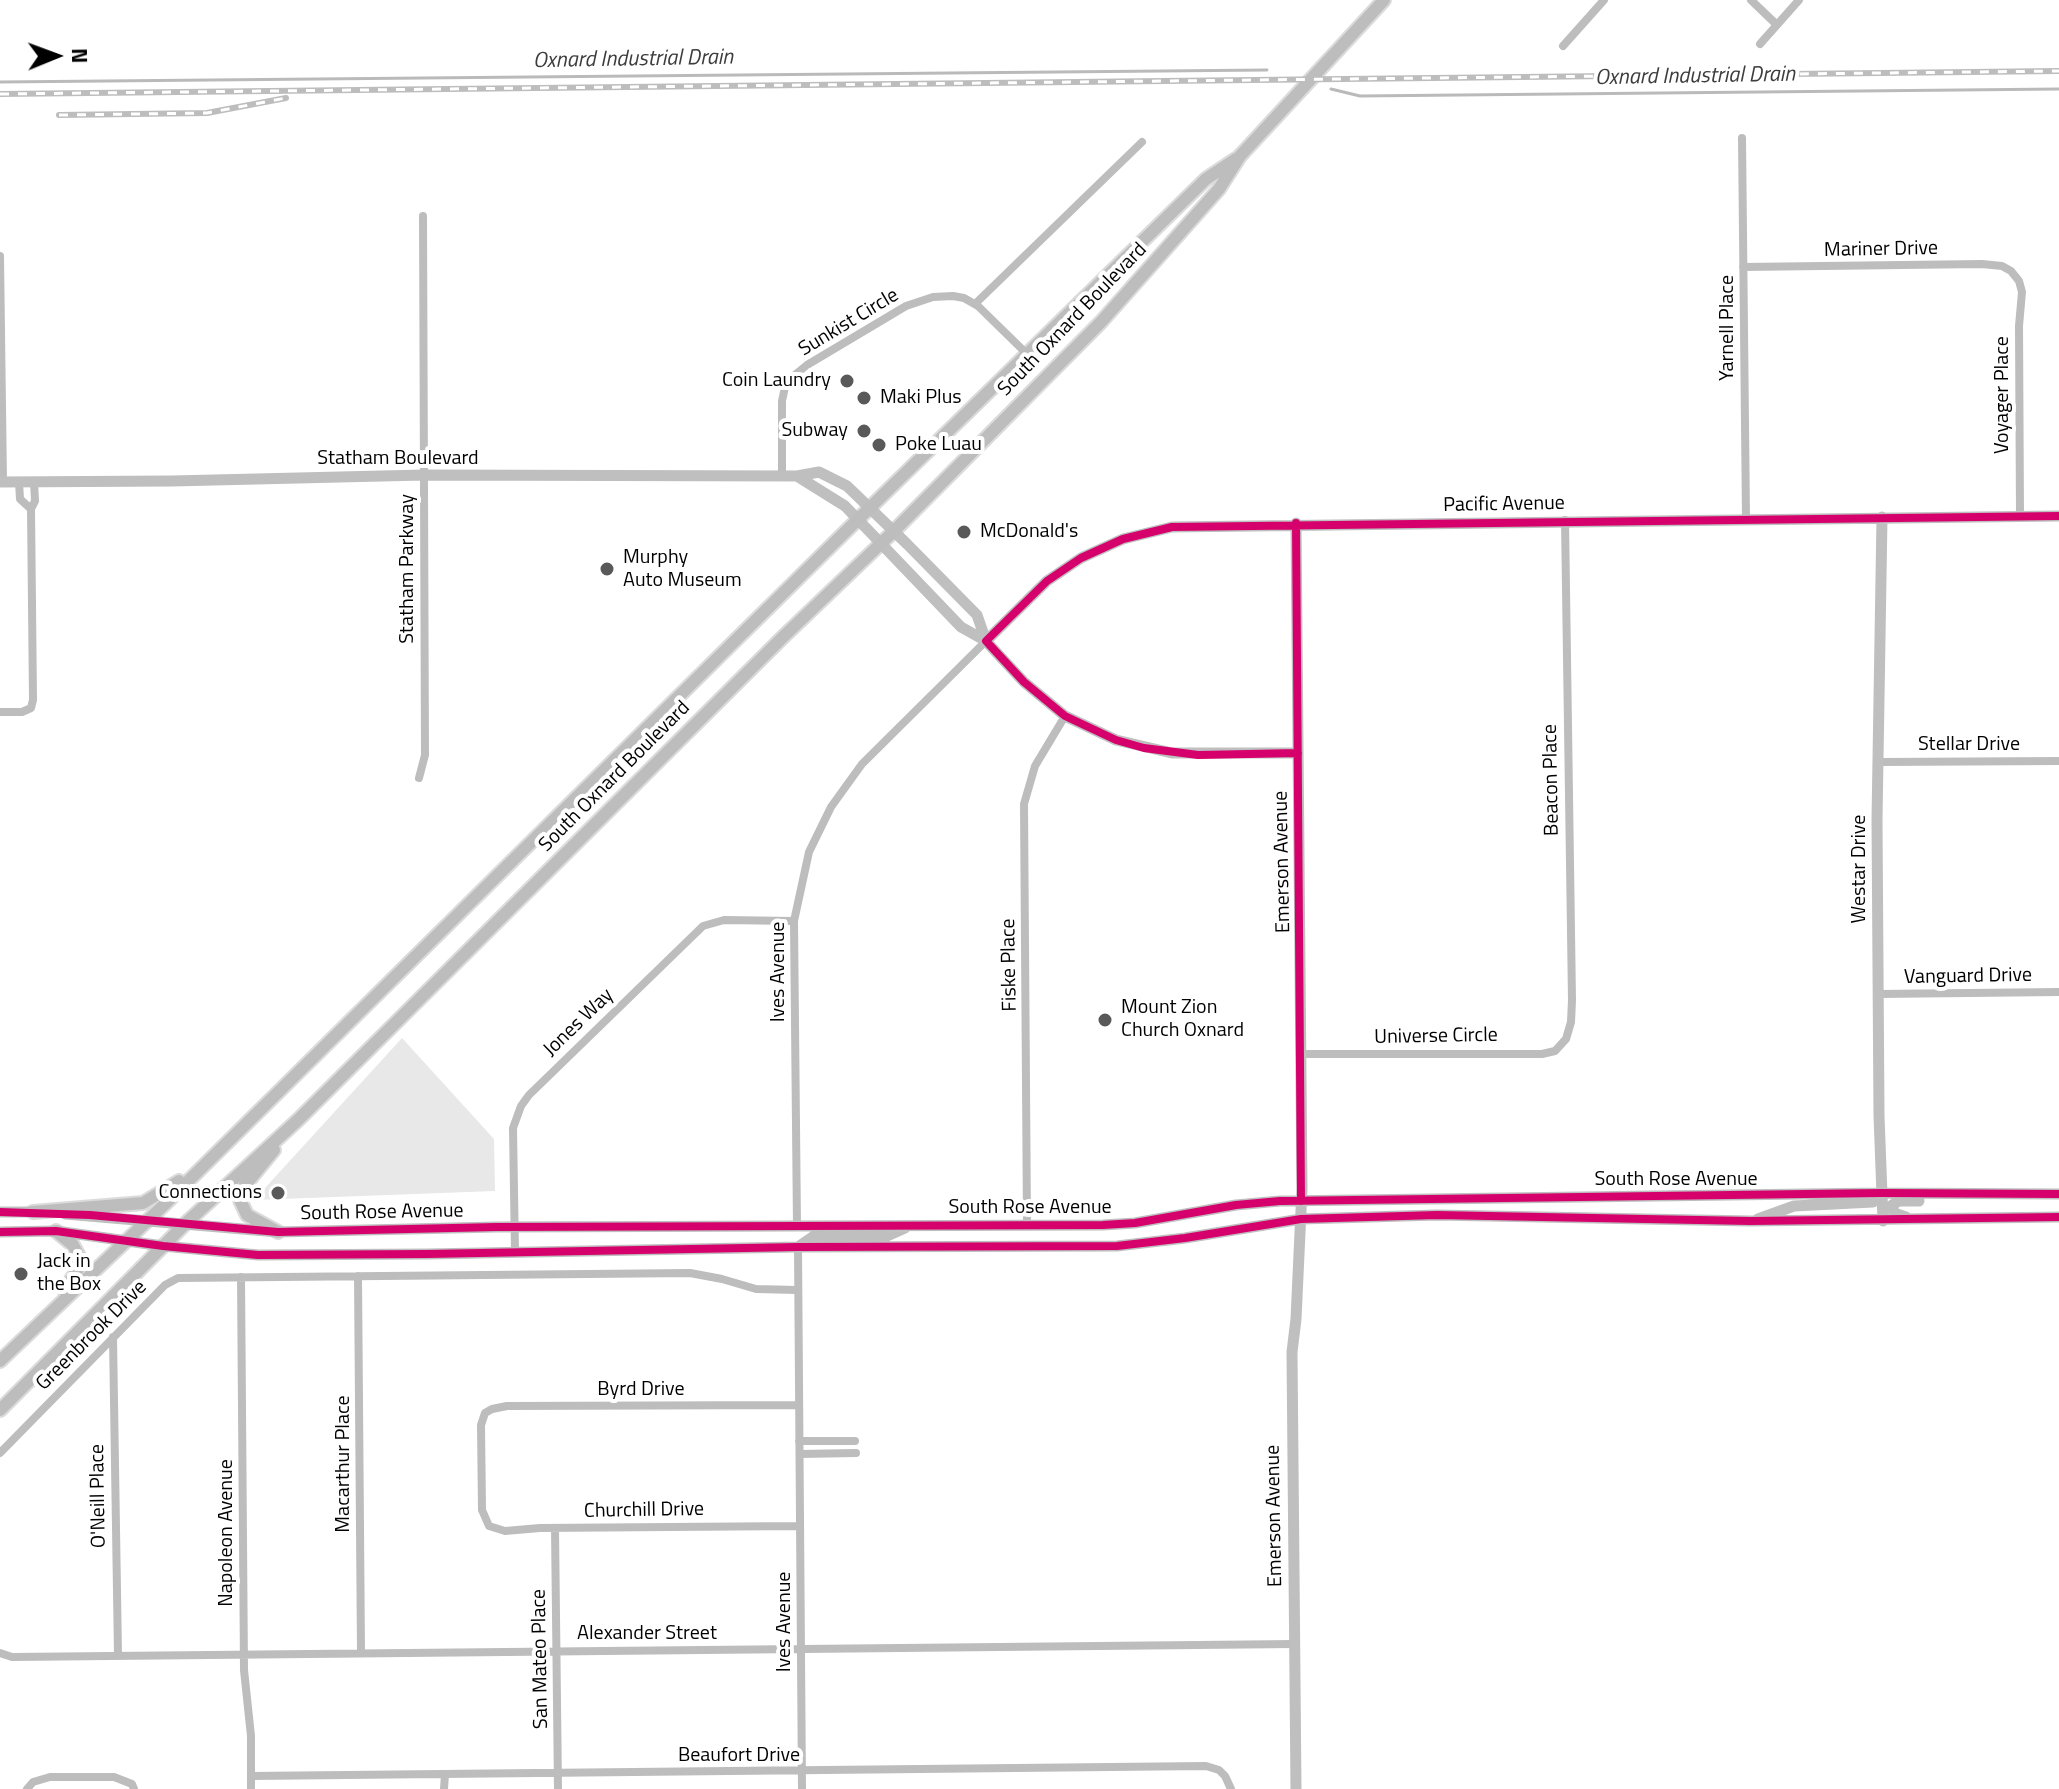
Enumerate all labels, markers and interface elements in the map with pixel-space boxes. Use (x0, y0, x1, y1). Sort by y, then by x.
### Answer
north arrow (16, 16, 96, 96)
water label: Oxnard Industrial Drain (533, 45, 733, 75)
text: N (63, 48, 97, 64)
water label: Oxnard Industrial Drain (1595, 62, 1795, 92)
street label: Mariner Drive (1824, 237, 1938, 263)
street label: South Oxnard Boulevard (994, 238, 1152, 402)
street label: Yarnell Place (1716, 275, 1740, 381)
street label: Sunkist Circle (795, 284, 903, 362)
street label: Voyager Place (1991, 336, 2015, 454)
place label: Coin Laundry (722, 369, 831, 393)
marker: Coin Laundry (838, 372, 856, 390)
place label: Maki Plus (880, 386, 962, 410)
marker: Maki Plus (855, 389, 873, 407)
place label: Subway (781, 419, 848, 443)
marker: Subway (855, 422, 873, 440)
place label: Poke Luau (895, 433, 982, 457)
marker: Poke Luau (870, 436, 888, 454)
street label: Statham Boulevard (317, 447, 479, 471)
street label: Pacific Avenue (1443, 492, 1565, 518)
street label: Statham Parkway (396, 494, 420, 644)
place label: McDonald's (980, 520, 1078, 544)
marker: McDonald's (955, 523, 973, 541)
place label: Murphy Auto Museum (623, 546, 742, 593)
marker: Murphy Auto Museum (598, 560, 616, 578)
street label: South Oxnard Boulevard (535, 697, 695, 857)
street label: Beacon Place (1539, 724, 1565, 836)
street label: Stellar Drive (1918, 733, 2020, 757)
street label: Emerson Avenue (1270, 791, 1296, 933)
street label: Westar Drive (1848, 815, 1872, 923)
street label: Fiske Place (997, 918, 1023, 1012)
street label: Ives Avenue (767, 922, 791, 1022)
street label: Vanguard Drive (1904, 964, 2032, 990)
street label: Jones Way (539, 984, 619, 1062)
place label: Mount Zion Church Oxnard (1121, 996, 1244, 1043)
marker: Mount Zion Church Oxnard (1096, 1011, 1114, 1029)
street label: Universe Circle (1374, 1024, 1498, 1050)
street label: South Rose Avenue (1594, 1168, 1758, 1192)
place label: Connections (158, 1181, 262, 1205)
marker: Connections (269, 1184, 287, 1202)
street label: South Rose Avenue (948, 1196, 1112, 1220)
street label: South Rose Avenue (300, 1200, 464, 1226)
place label: Jack in the Box (37, 1250, 101, 1297)
marker: Jack in the Box (12, 1265, 30, 1283)
street label: Greenbrook Drive (32, 1276, 152, 1396)
street label: Byrd Drive (597, 1378, 685, 1402)
street label: Macarthur Place (332, 1395, 356, 1533)
street label: O'Neill Place (86, 1444, 112, 1548)
street label: Emerson Avenue (1262, 1445, 1288, 1587)
street label: Napoleon Avenue (215, 1459, 239, 1607)
street label: Churchill Drive (584, 1498, 704, 1524)
street label: Ives Avenue (773, 1572, 797, 1672)
street label: San Mateo Place (528, 1589, 554, 1729)
street label: Alexander Street (577, 1622, 717, 1646)
street label: Beaufort Drive (678, 1744, 800, 1768)

